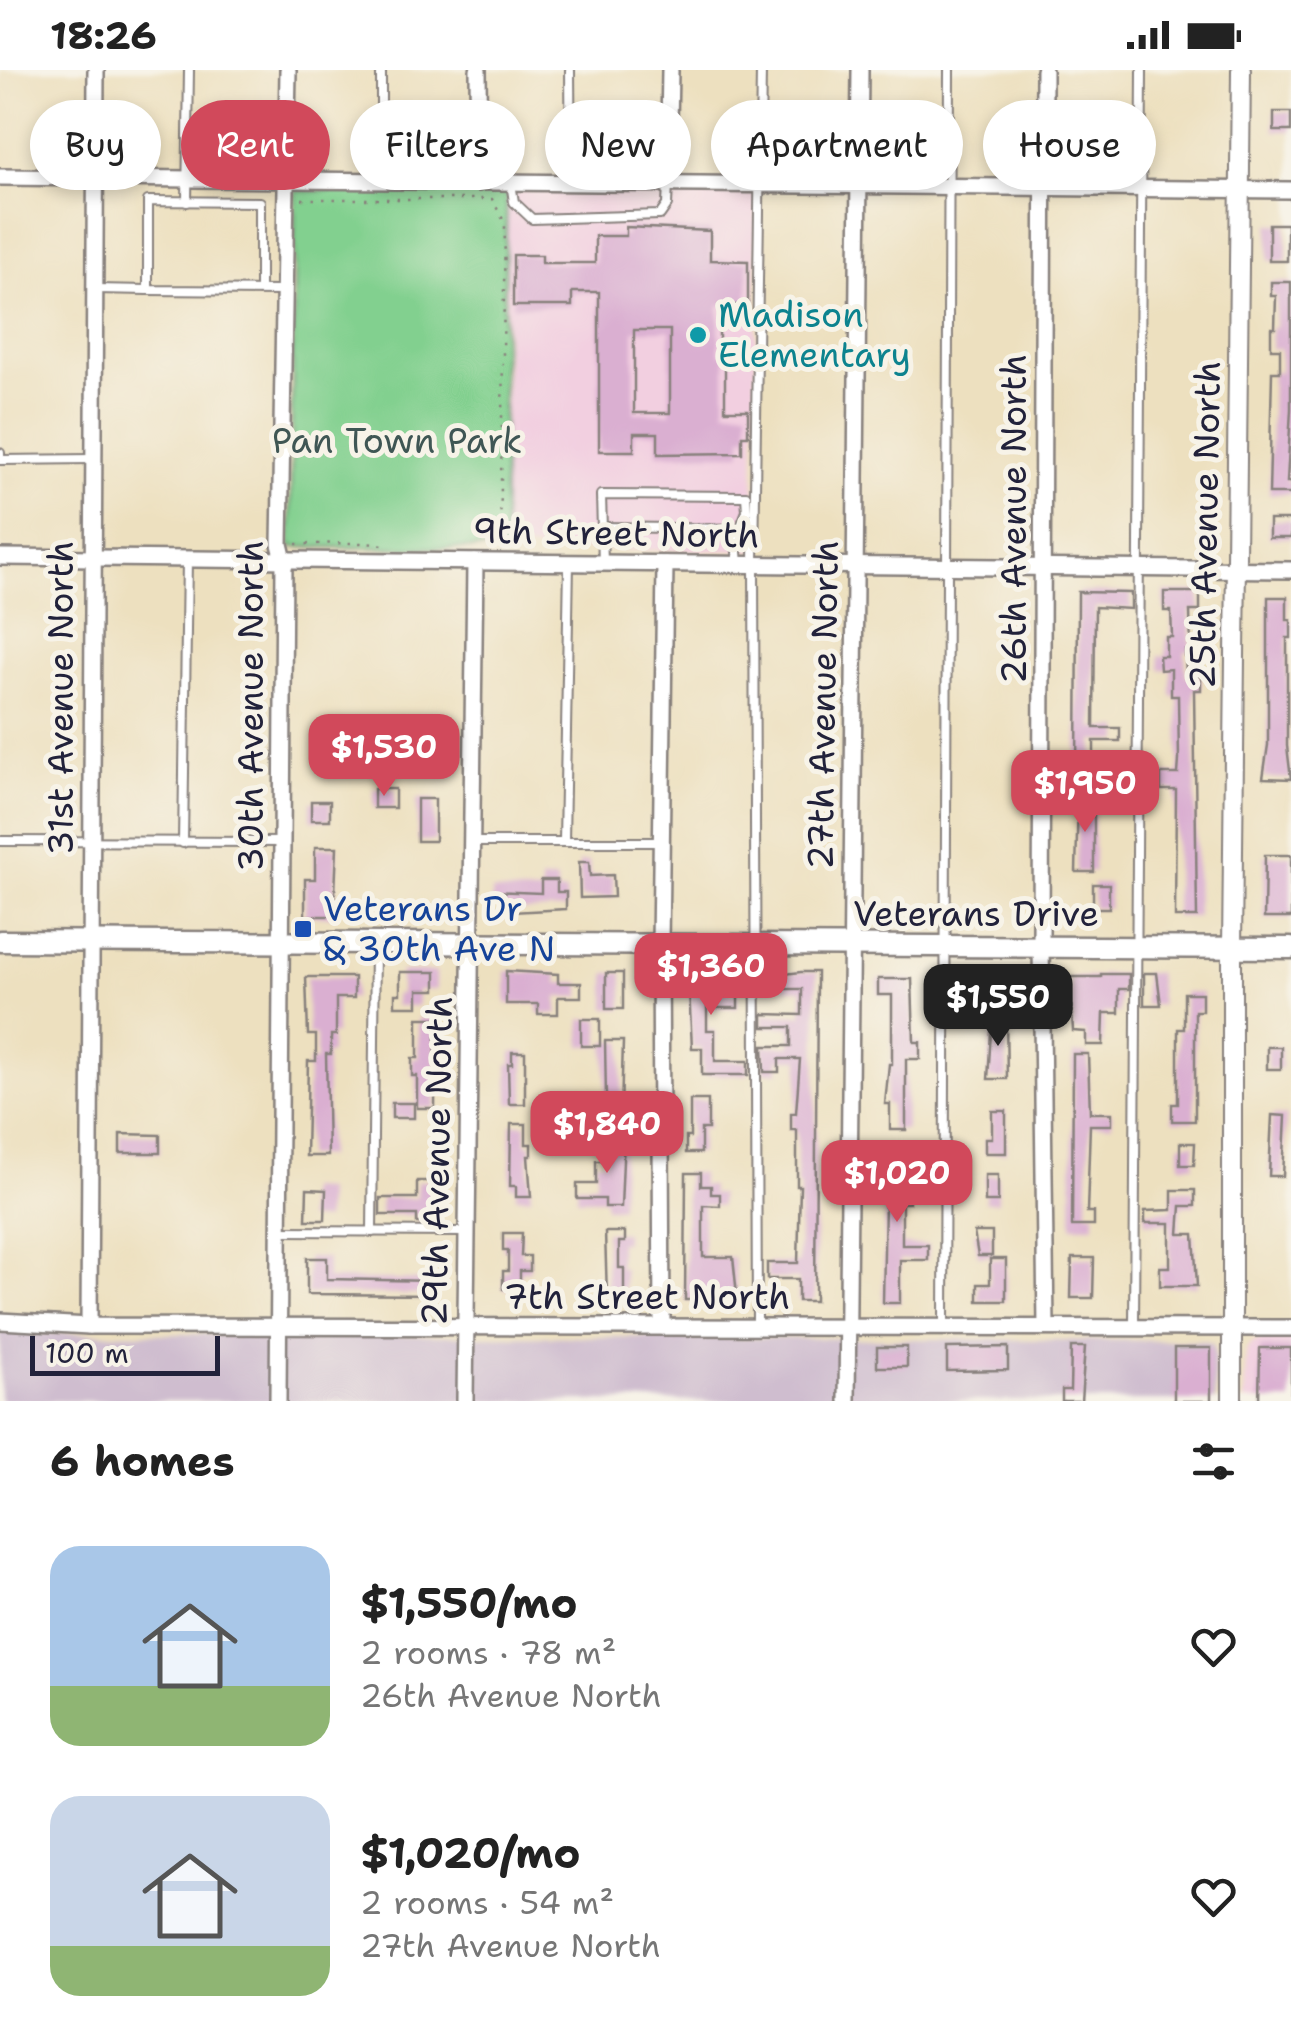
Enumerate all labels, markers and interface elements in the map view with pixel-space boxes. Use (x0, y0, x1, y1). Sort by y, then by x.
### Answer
text: 18:26 (50, 10, 157, 61)
chip: Buy (30, 100, 161, 190)
chip: Rent (181, 100, 330, 190)
chip: Filters (350, 100, 525, 190)
chip: New (545, 100, 691, 190)
chip: Apartment (711, 100, 963, 190)
chip: House (983, 100, 1156, 190)
place label: Madison Elementary (718, 291, 911, 378)
marker: Madison Elementary (687, 324, 709, 346)
street label: 26th Avenue North (990, 354, 1037, 684)
street label: 25th Avenue North (1178, 360, 1231, 690)
park label: Pan Town Park (272, 417, 522, 464)
street label: 9th Street North (472, 507, 760, 558)
street label: 30th Avenue North (227, 540, 274, 872)
street label: 27th Avenue North (796, 540, 849, 870)
street label: 31st Avenue North (37, 541, 84, 855)
pin: $1,530 (303, 714, 465, 799)
text: $1,530 (331, 725, 437, 768)
pin: $1,950 (1004, 750, 1166, 835)
text: $1,950 (1033, 761, 1137, 804)
place label: Veterans Dr & 30th Ave N (323, 885, 555, 972)
street label: Veterans Drive (853, 890, 1099, 937)
marker: Veterans Dr & 30th Ave N (292, 918, 314, 940)
pin: $1,360 (630, 933, 792, 1018)
text: $1,360 (656, 944, 766, 987)
pin: $1,550 (917, 964, 1079, 1049)
text: $1,550 (946, 975, 1050, 1018)
street label: 29th Avenue North (410, 996, 463, 1326)
pin: $1,840 (526, 1091, 688, 1176)
text: $1,840 (553, 1102, 662, 1145)
pin: $1,020 (816, 1140, 978, 1225)
text: $1,020 (843, 1151, 951, 1194)
street label: 7th Street North (504, 1273, 790, 1320)
scale bar (30, 1331, 220, 1376)
text: 100 m (45, 1334, 129, 1372)
text: 6 homes (50, 1433, 235, 1489)
icon: filters (1186, 1434, 1241, 1489)
text: $1,550/mo (360, 1575, 577, 1631)
icon: home (130, 1586, 250, 1706)
icon: heart (1186, 1619, 1241, 1674)
text: 2 rooms · 78 m² (360, 1631, 616, 1674)
text: 26th Avenue North (360, 1674, 662, 1717)
text: $1,020/mo (360, 1825, 581, 1881)
icon: home (130, 1836, 250, 1956)
icon: heart (1186, 1869, 1241, 1924)
text: 2 rooms · 54 m² (360, 1881, 614, 1924)
text: 27th Avenue North (360, 1924, 661, 1967)

